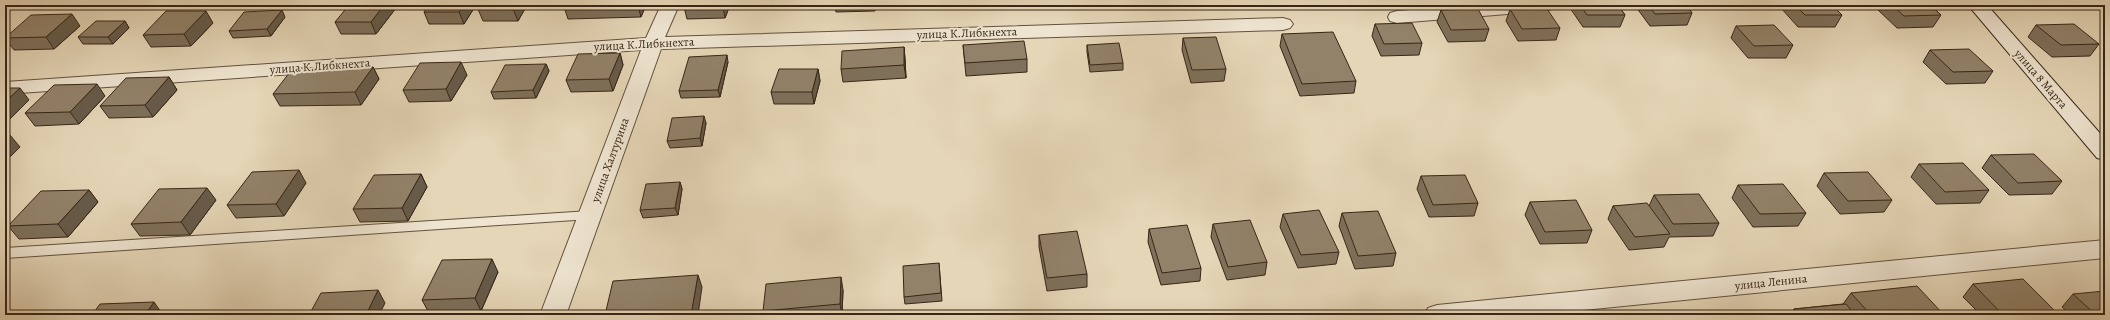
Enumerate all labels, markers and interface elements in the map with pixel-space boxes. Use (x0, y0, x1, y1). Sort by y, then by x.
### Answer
street label: улица К.Либкнехта (915, 23, 1018, 43)
street label: улица К.Либкнехта (592, 33, 695, 55)
street label: улица 8 Марта (2010, 45, 2072, 113)
street label: улица К.Либкнехта (268, 54, 371, 78)
street label: улица Халтурина (587, 115, 633, 205)
street label: улица Ленина (1733, 270, 1808, 294)

